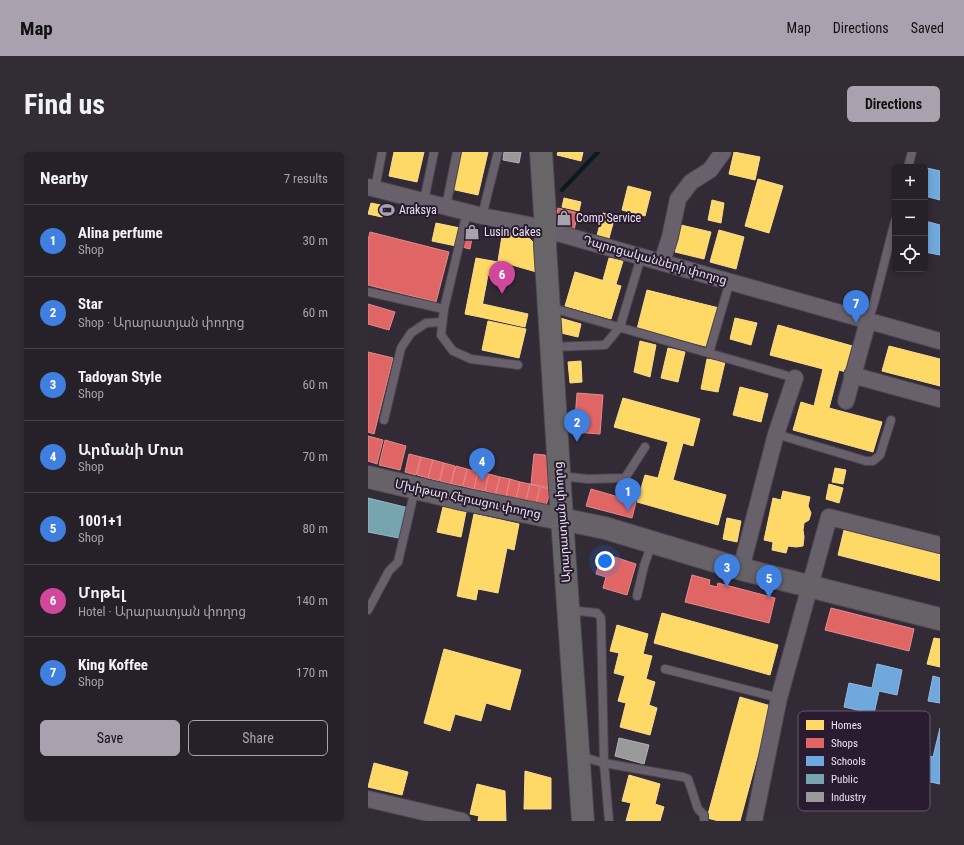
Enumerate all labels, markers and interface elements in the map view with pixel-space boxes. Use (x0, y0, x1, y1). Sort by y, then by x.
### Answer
text: Map (20, 17, 53, 40)
text: Map (787, 20, 811, 36)
text: Directions (833, 20, 889, 36)
text: Saved (911, 20, 944, 36)
button: Directions (847, 86, 940, 122)
text: Find us (24, 88, 105, 121)
map controls (892, 164, 928, 272)
button: + (892, 164, 928, 200)
text: Nearby (40, 168, 88, 188)
text: 7 results (284, 171, 328, 186)
button: − (892, 200, 928, 236)
sports icon: Araksya (378, 201, 396, 219)
place label: Araksya (399, 203, 437, 217)
shop icon: Comp Service (555, 209, 573, 227)
place label: Comp Service (576, 211, 642, 225)
shop icon: Lusin Cakes (463, 223, 481, 241)
text: Alina perfume (78, 224, 163, 242)
place label: Lusin Cakes (484, 225, 541, 239)
text: 1 (50, 233, 56, 248)
text: 30 m (302, 233, 328, 248)
street label: Դպրոցականների փողոց (581, 233, 729, 287)
button: locate (892, 236, 928, 272)
text: Shop (78, 242, 104, 257)
pin: 6 (489, 261, 515, 294)
pin: 7 (843, 290, 869, 323)
text: Star (78, 295, 103, 313)
text: 2 (50, 305, 56, 320)
text: 60 m (302, 305, 328, 320)
text: Shop · Արարատյան փողոց (78, 315, 245, 330)
text: Tadoyan Style (78, 368, 162, 386)
text: 3 (50, 377, 56, 392)
text: 60 m (302, 377, 328, 392)
text: Shop (78, 386, 104, 401)
pin: 2 (564, 409, 590, 442)
text: Արմանի Մոտ (78, 441, 184, 459)
pin: 4 (469, 448, 495, 481)
text: 4 (50, 449, 56, 464)
text: 70 m (302, 449, 328, 464)
text: Shop (78, 459, 104, 474)
street label: Արարատյան փողոց (551, 461, 573, 583)
street label: Մխիթար Հերացու փողոց (394, 477, 542, 521)
pin: 1 (615, 478, 641, 511)
text: 1001+1 (78, 512, 123, 530)
text: 5 (50, 521, 56, 536)
text: 80 m (302, 521, 328, 536)
text: Shop (78, 530, 104, 545)
your location (595, 551, 615, 571)
pin: 3 (714, 554, 740, 587)
pin: 5 (756, 565, 782, 598)
text: Մոթել (78, 584, 125, 602)
text: 6 (50, 593, 56, 608)
text: 140 m (296, 593, 328, 608)
text: Hotel · Արարատյան փողոց (78, 604, 246, 619)
text: King Koffee (78, 656, 148, 674)
text: 7 (50, 665, 56, 680)
text: 170 m (296, 665, 328, 680)
text: Shop (78, 674, 104, 689)
legend (798, 711, 930, 811)
text: Homes (831, 719, 862, 732)
button: Save (40, 720, 180, 756)
button: Share (188, 720, 328, 756)
text: Shops (831, 737, 858, 750)
text: Schools (831, 755, 866, 768)
text: Public (831, 773, 858, 786)
text: Industry (831, 791, 867, 804)

